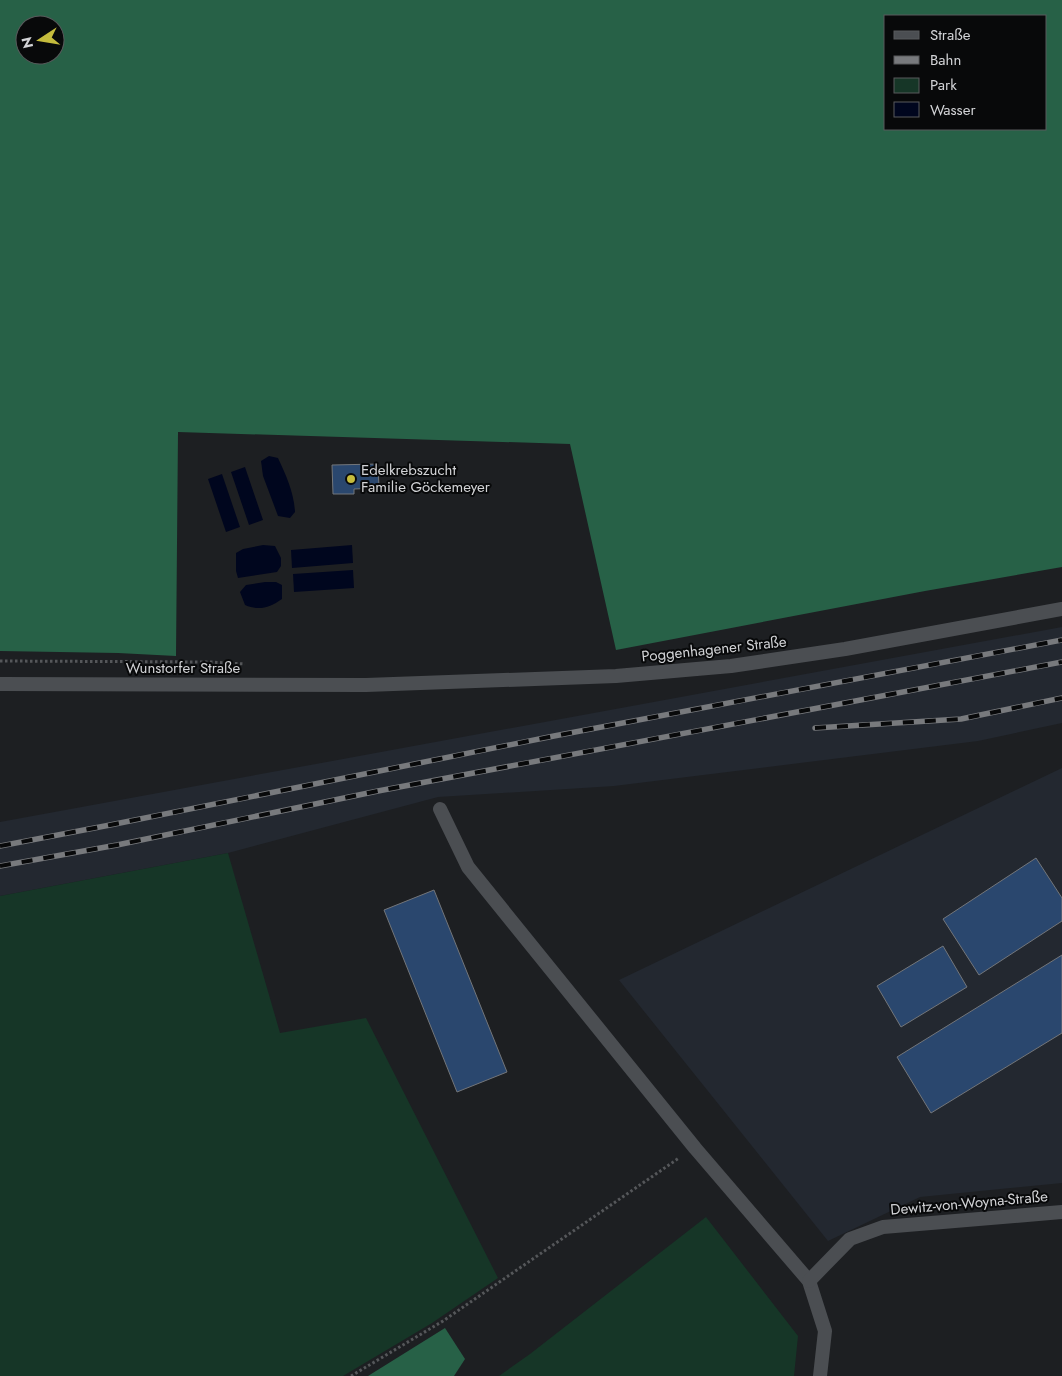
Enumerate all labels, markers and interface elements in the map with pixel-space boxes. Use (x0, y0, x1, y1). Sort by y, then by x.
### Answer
north arrow (15, 15, 65, 65)
legend (884, 15, 1047, 130)
text: Straße (930, 24, 971, 46)
text: N (16, 35, 38, 50)
text: Bahn (930, 49, 961, 71)
text: Park (930, 74, 957, 96)
text: Wasser (930, 99, 976, 121)
place label: Edelkrebszucht Familie Göckemeyer (361, 459, 491, 498)
marker: Edelkrebszucht Familie Göckemeyer (345, 473, 357, 485)
street label: Poggenhagener Straße (640, 630, 788, 668)
street label: Wunstorfer Straße (126, 657, 241, 679)
street label: Dewitz-von-Woyna-Straße (889, 1185, 1049, 1221)

